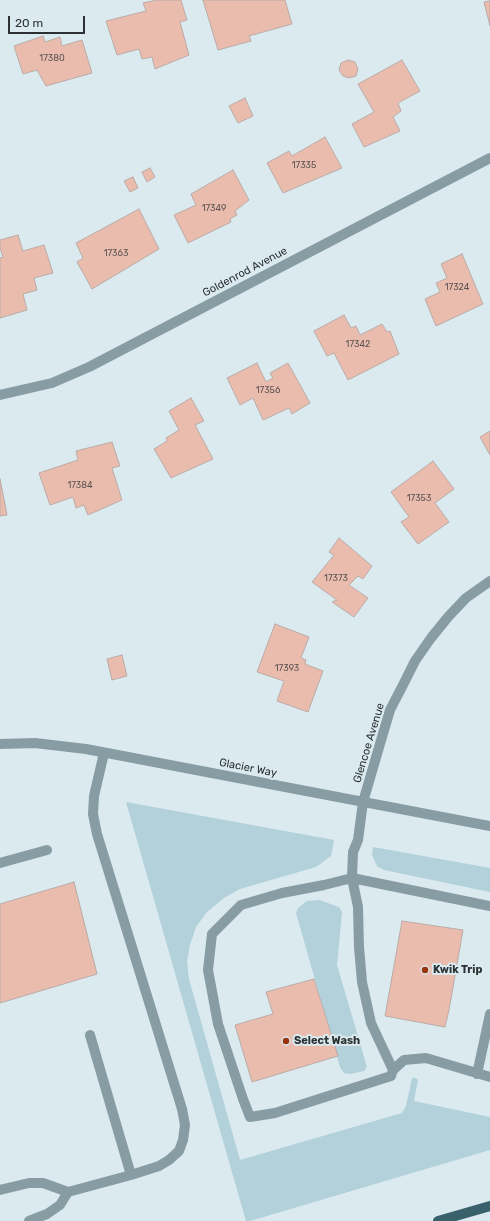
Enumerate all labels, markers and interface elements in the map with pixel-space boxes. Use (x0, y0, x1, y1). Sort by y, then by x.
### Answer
scale bar (10, 8, 87, 34)
text: 20 m (15, 16, 43, 30)
house number: 17380 (39, 53, 65, 63)
house number: 17335 (292, 160, 316, 170)
house number: 17349 (202, 203, 226, 213)
street label: Goldenrod Avenue (200, 244, 290, 300)
house number: 17363 (104, 248, 128, 258)
house number: 17324 (445, 282, 469, 292)
house number: 17342 (346, 339, 370, 349)
house number: 17356 (256, 385, 280, 395)
house number: 17384 (67, 480, 93, 490)
house number: 17353 (407, 493, 431, 503)
house number: 17373 (324, 573, 348, 583)
house number: 17393 (275, 663, 299, 673)
street label: Glencoe Avenue (351, 701, 387, 785)
street label: Glacier Way (218, 756, 278, 780)
place label: Kwik Trip (433, 963, 482, 977)
marker: Kwik Trip (420, 965, 430, 975)
place label: Select Wash (294, 1034, 360, 1048)
marker: Select Wash (281, 1036, 291, 1046)

